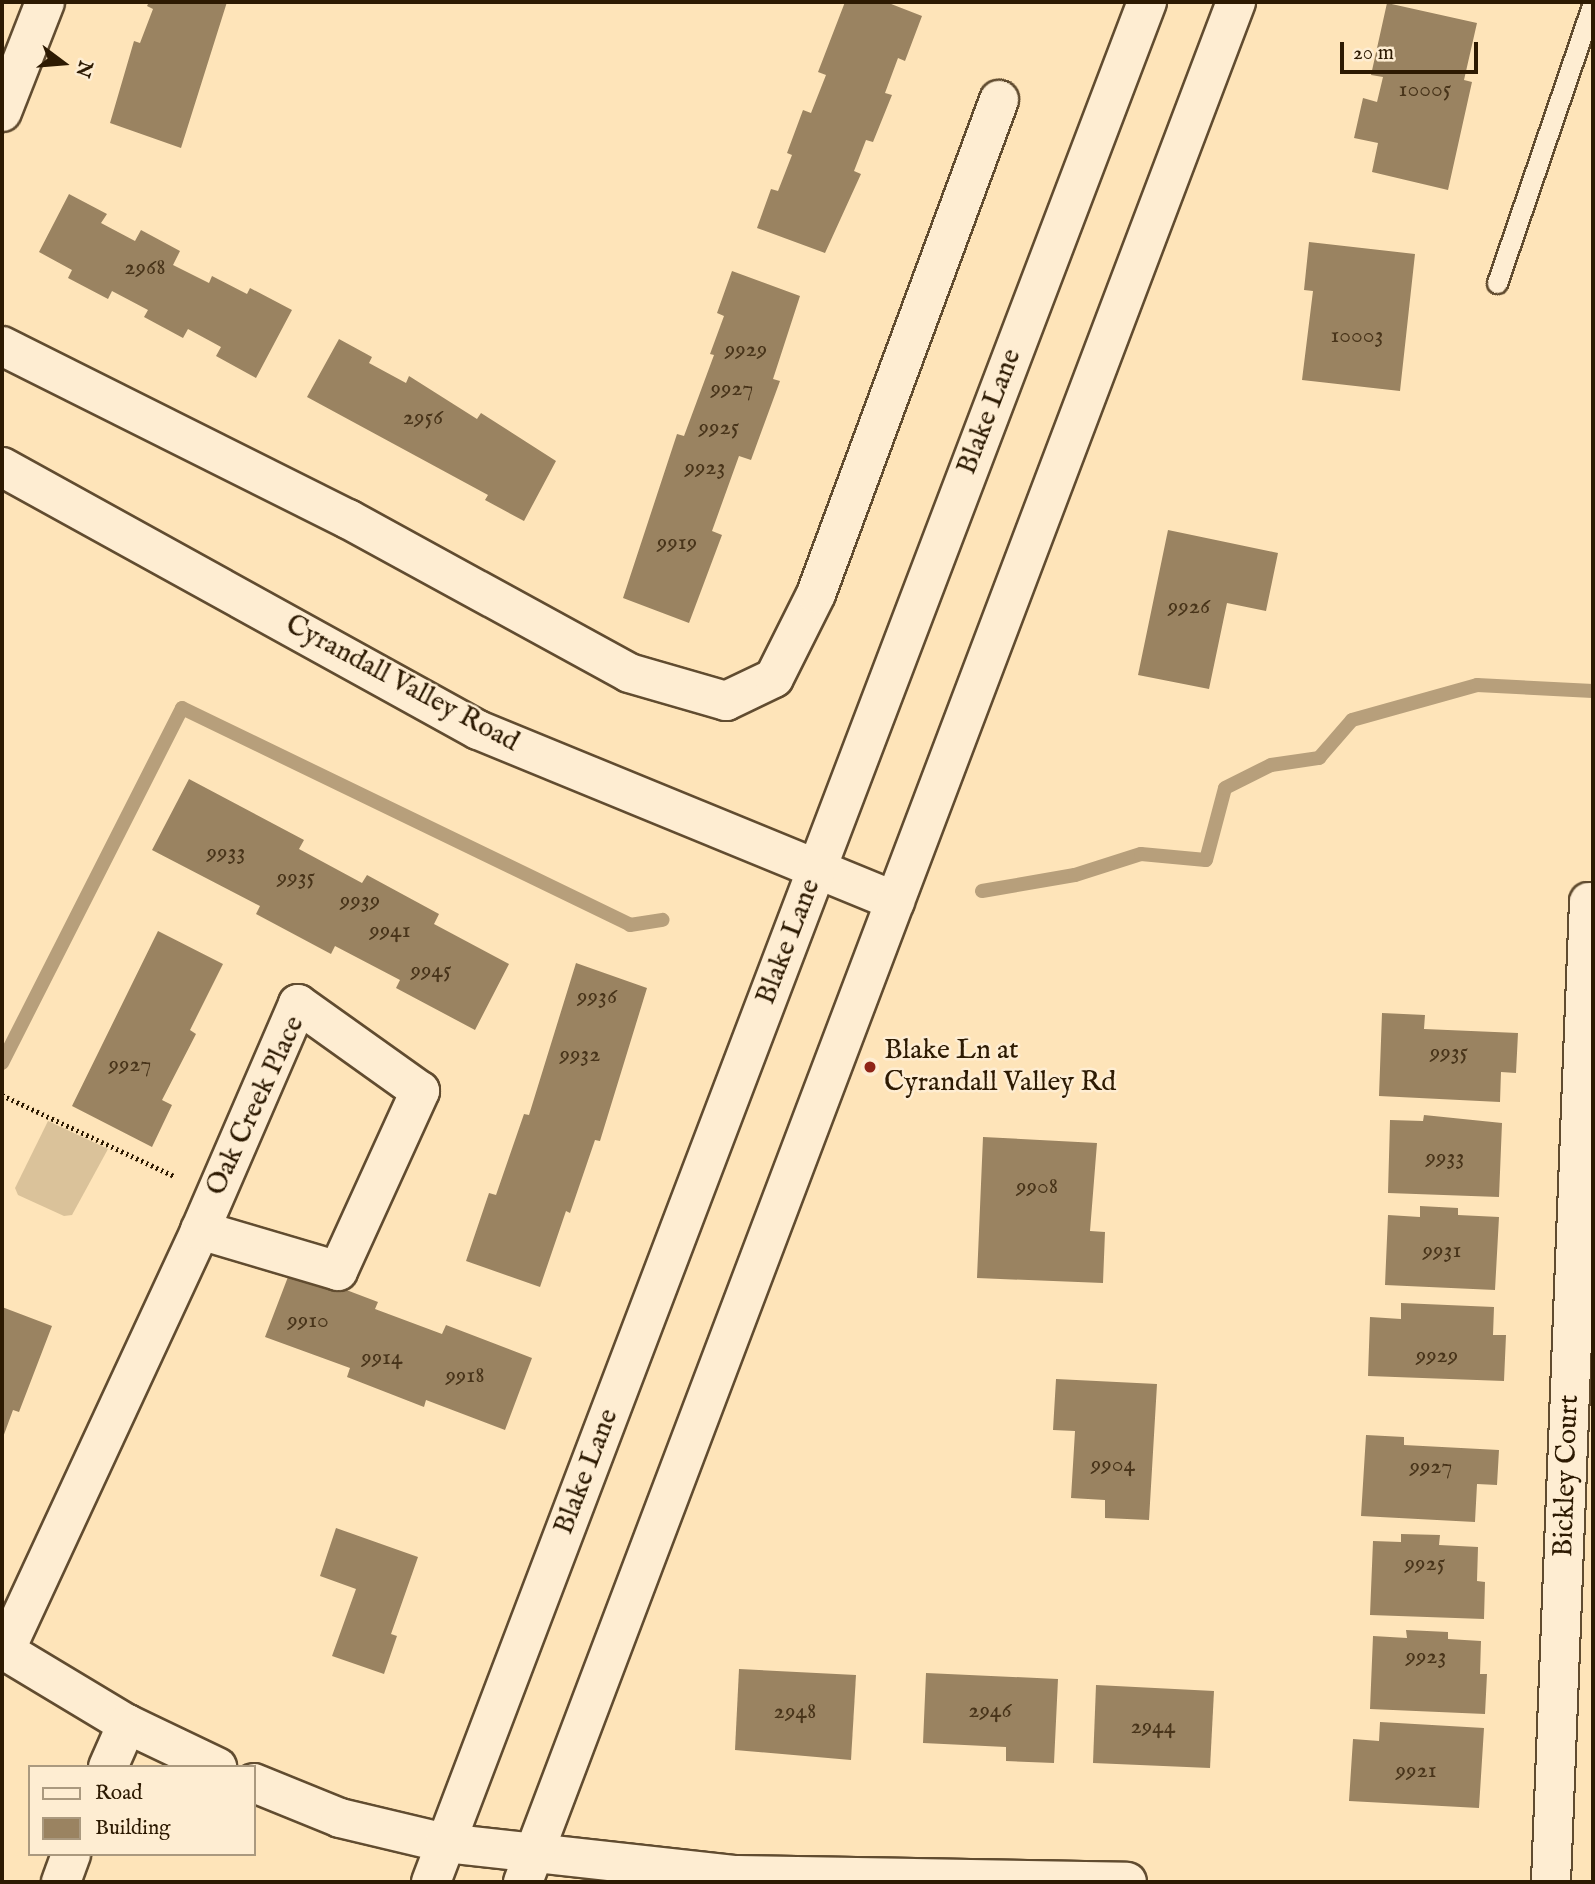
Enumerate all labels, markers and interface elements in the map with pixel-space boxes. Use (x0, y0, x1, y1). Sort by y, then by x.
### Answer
north arrow (28, 28, 98, 98)
scale bar (1343, 28, 1481, 72)
text: 20 m (1353, 40, 1394, 67)
text: N (69, 58, 97, 80)
house number: 10005 (1399, 76, 1451, 104)
house number: 2968 (124, 254, 166, 282)
house number: 10003 (1330, 322, 1384, 350)
house number: 9929 (725, 336, 767, 364)
street label: Blake Lane (951, 344, 1029, 480)
house number: 9927 (710, 375, 754, 403)
house number: 2956 (403, 404, 443, 432)
house number: 9925 (699, 414, 739, 442)
house number: 9923 (684, 454, 726, 482)
house number: 9919 (657, 529, 697, 557)
house number: 9926 (1168, 593, 1210, 621)
street label: Cyrandall Valley Road (280, 608, 524, 760)
house number: 9933 (207, 839, 245, 867)
house number: 9935 (277, 864, 315, 892)
street label: Blake Lane (750, 874, 828, 1010)
house number: 9939 (340, 887, 380, 915)
house number: 9941 (369, 917, 411, 945)
house number: 9945 (410, 957, 452, 985)
house number: 9936 (577, 983, 617, 1011)
street label: Oak Creek Place (200, 1011, 312, 1201)
place label: Blake Ln at Cyrandall Valley Rd (884, 1034, 1116, 1100)
house number: 9935 (1430, 1039, 1468, 1067)
house number: 9932 (559, 1041, 601, 1069)
house number: 9927 (108, 1051, 152, 1079)
marker: Blake Ln at Cyrandall Valley Rd (862, 1059, 878, 1075)
house number: 9933 (1426, 1144, 1464, 1172)
house number: 9908 (1016, 1173, 1058, 1201)
house number: 9931 (1423, 1237, 1461, 1265)
house number: 9910 (287, 1307, 329, 1335)
house number: 9929 (1416, 1342, 1458, 1370)
house number: 9914 (361, 1344, 403, 1372)
house number: 9918 (445, 1362, 485, 1390)
street label: Bickley Court (1547, 1394, 1587, 1558)
street label: Blake Lane (548, 1404, 626, 1540)
house number: 9904 (1091, 1451, 1135, 1479)
house number: 9927 (1409, 1453, 1453, 1481)
house number: 9925 (1405, 1550, 1445, 1578)
house number: 9923 (1405, 1643, 1447, 1671)
house number: 2946 (968, 1697, 1012, 1725)
house number: 2948 (774, 1698, 816, 1726)
house number: 2944 (1130, 1713, 1176, 1741)
house number: 9921 (1395, 1757, 1437, 1785)
legend (28, 1765, 256, 1856)
text: Road (95, 1780, 142, 1807)
text: Building (95, 1815, 170, 1842)

